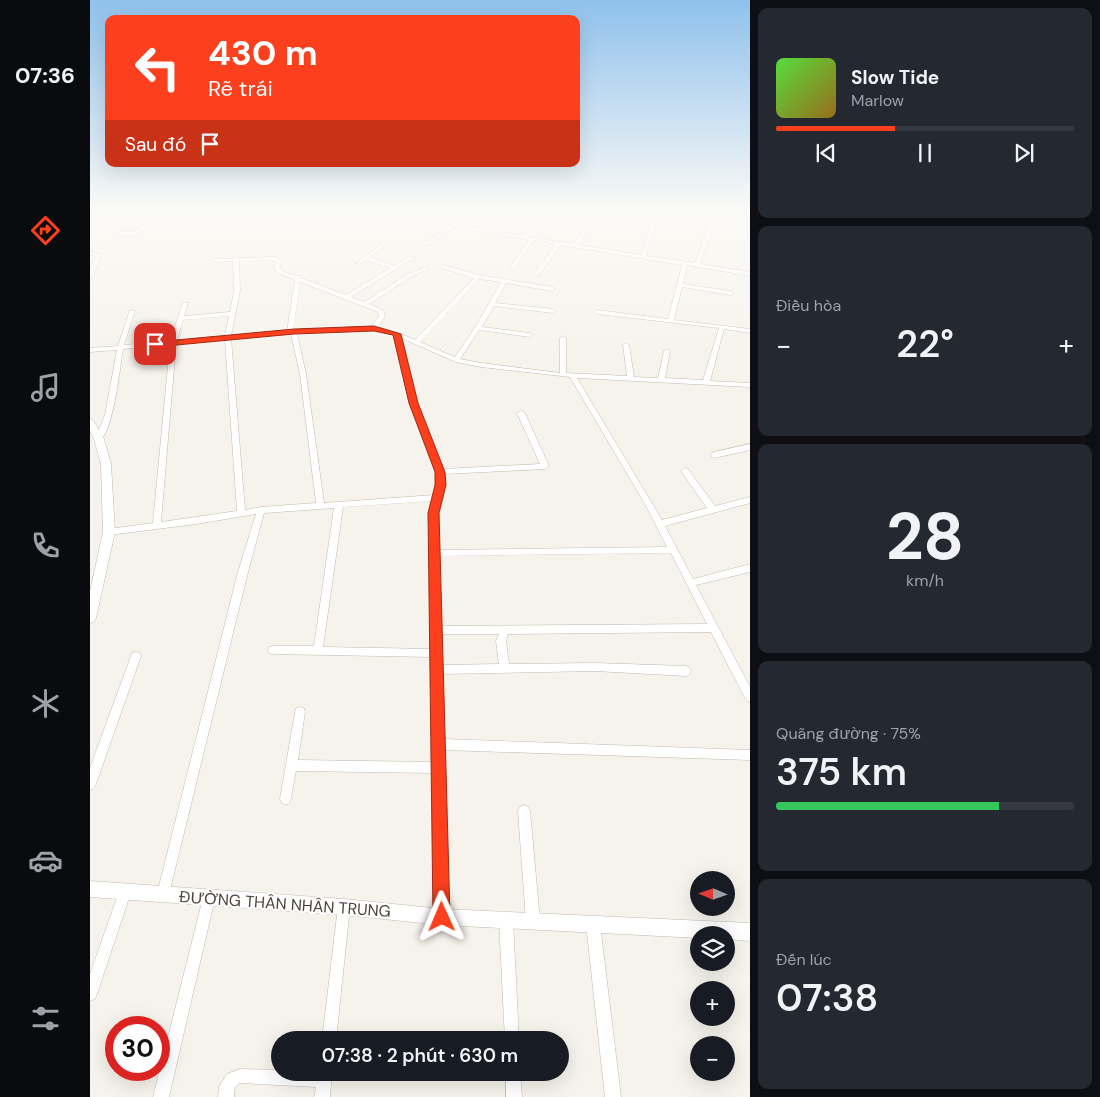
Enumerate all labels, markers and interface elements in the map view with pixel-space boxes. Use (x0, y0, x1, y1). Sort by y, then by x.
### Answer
text: 430 m (208, 30, 318, 76)
icon: left (125, 35, 190, 100)
text: 07:36 (15, 61, 75, 90)
text: Slow Tide (851, 65, 939, 90)
text: Rẽ trái (208, 74, 273, 103)
text: Marlow (851, 90, 904, 111)
icon: arrive (196, 130, 224, 158)
text: Sau đó (125, 132, 186, 157)
icon: previous (812, 139, 840, 167)
icon: pause (911, 139, 939, 167)
icon: next (1010, 139, 1038, 167)
icon: directions (28, 213, 63, 248)
text: Điều hòa (776, 295, 841, 316)
text: 22° (896, 319, 954, 369)
pin (134, 323, 176, 365)
text: − (776, 327, 791, 364)
text: + (1059, 327, 1074, 364)
icon: arrive (141, 330, 169, 358)
icon: music (28, 370, 63, 405)
text: 28 (886, 495, 964, 579)
icon: phone (28, 528, 63, 563)
text: km/h (906, 570, 944, 591)
icon: climate (28, 686, 63, 721)
text: Quãng đường · 75% (776, 723, 921, 744)
text: 375 km (776, 747, 907, 797)
icon: car (28, 843, 63, 878)
north arrow (690, 871, 735, 916)
map controls (690, 871, 735, 1081)
street label: ĐƯỜNG THÂN NHÂN TRUNG (179, 886, 391, 922)
position arrow (415, 890, 467, 942)
button: layers (690, 926, 735, 971)
text: Đến lúc (776, 949, 832, 970)
text: 07:38 (776, 973, 878, 1023)
button: + (690, 981, 735, 1026)
icon: filters (28, 1001, 63, 1036)
speed limit sign: 30 (105, 1016, 170, 1081)
button: − (690, 1036, 735, 1081)
text: 07:38 · 2 phút · 630 m (322, 1043, 518, 1068)

